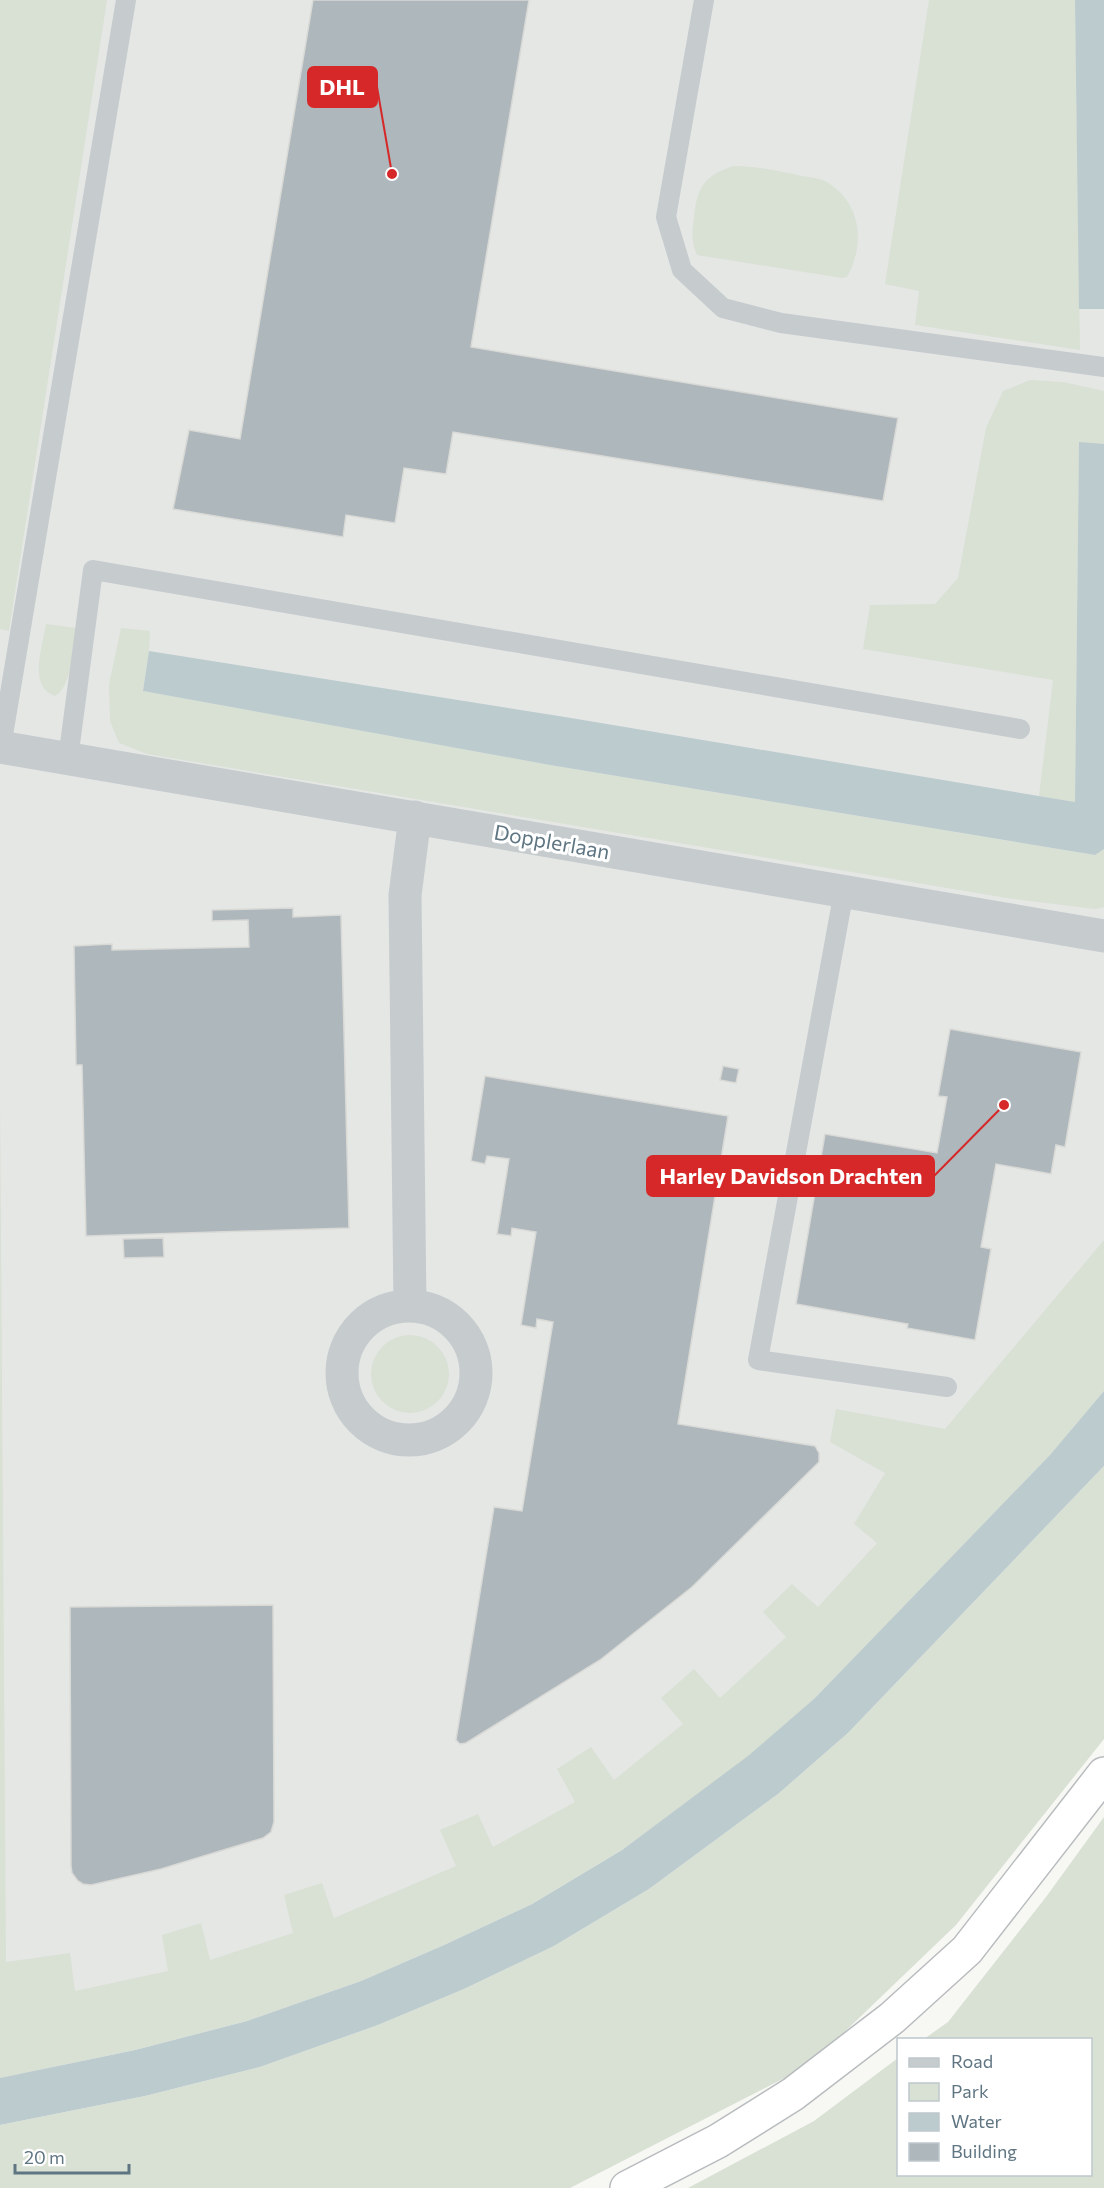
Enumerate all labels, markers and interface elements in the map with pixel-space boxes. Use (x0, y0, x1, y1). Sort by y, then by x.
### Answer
callout: DHL (308, 67, 377, 107)
text: DHL (319, 73, 365, 100)
street label: Dopplerlaan (492, 819, 612, 863)
callout: Harley Davidson Drachten (647, 1156, 934, 1196)
text: Harley Davidson Drachten (660, 1162, 922, 1189)
legend (897, 2038, 1092, 2176)
text: Road (951, 2050, 993, 2072)
text: Park (951, 2080, 989, 2102)
text: Water (951, 2110, 1002, 2132)
scale bar (15, 2137, 129, 2175)
text: Building (951, 2140, 1017, 2162)
text: 20 m (24, 2146, 65, 2168)

